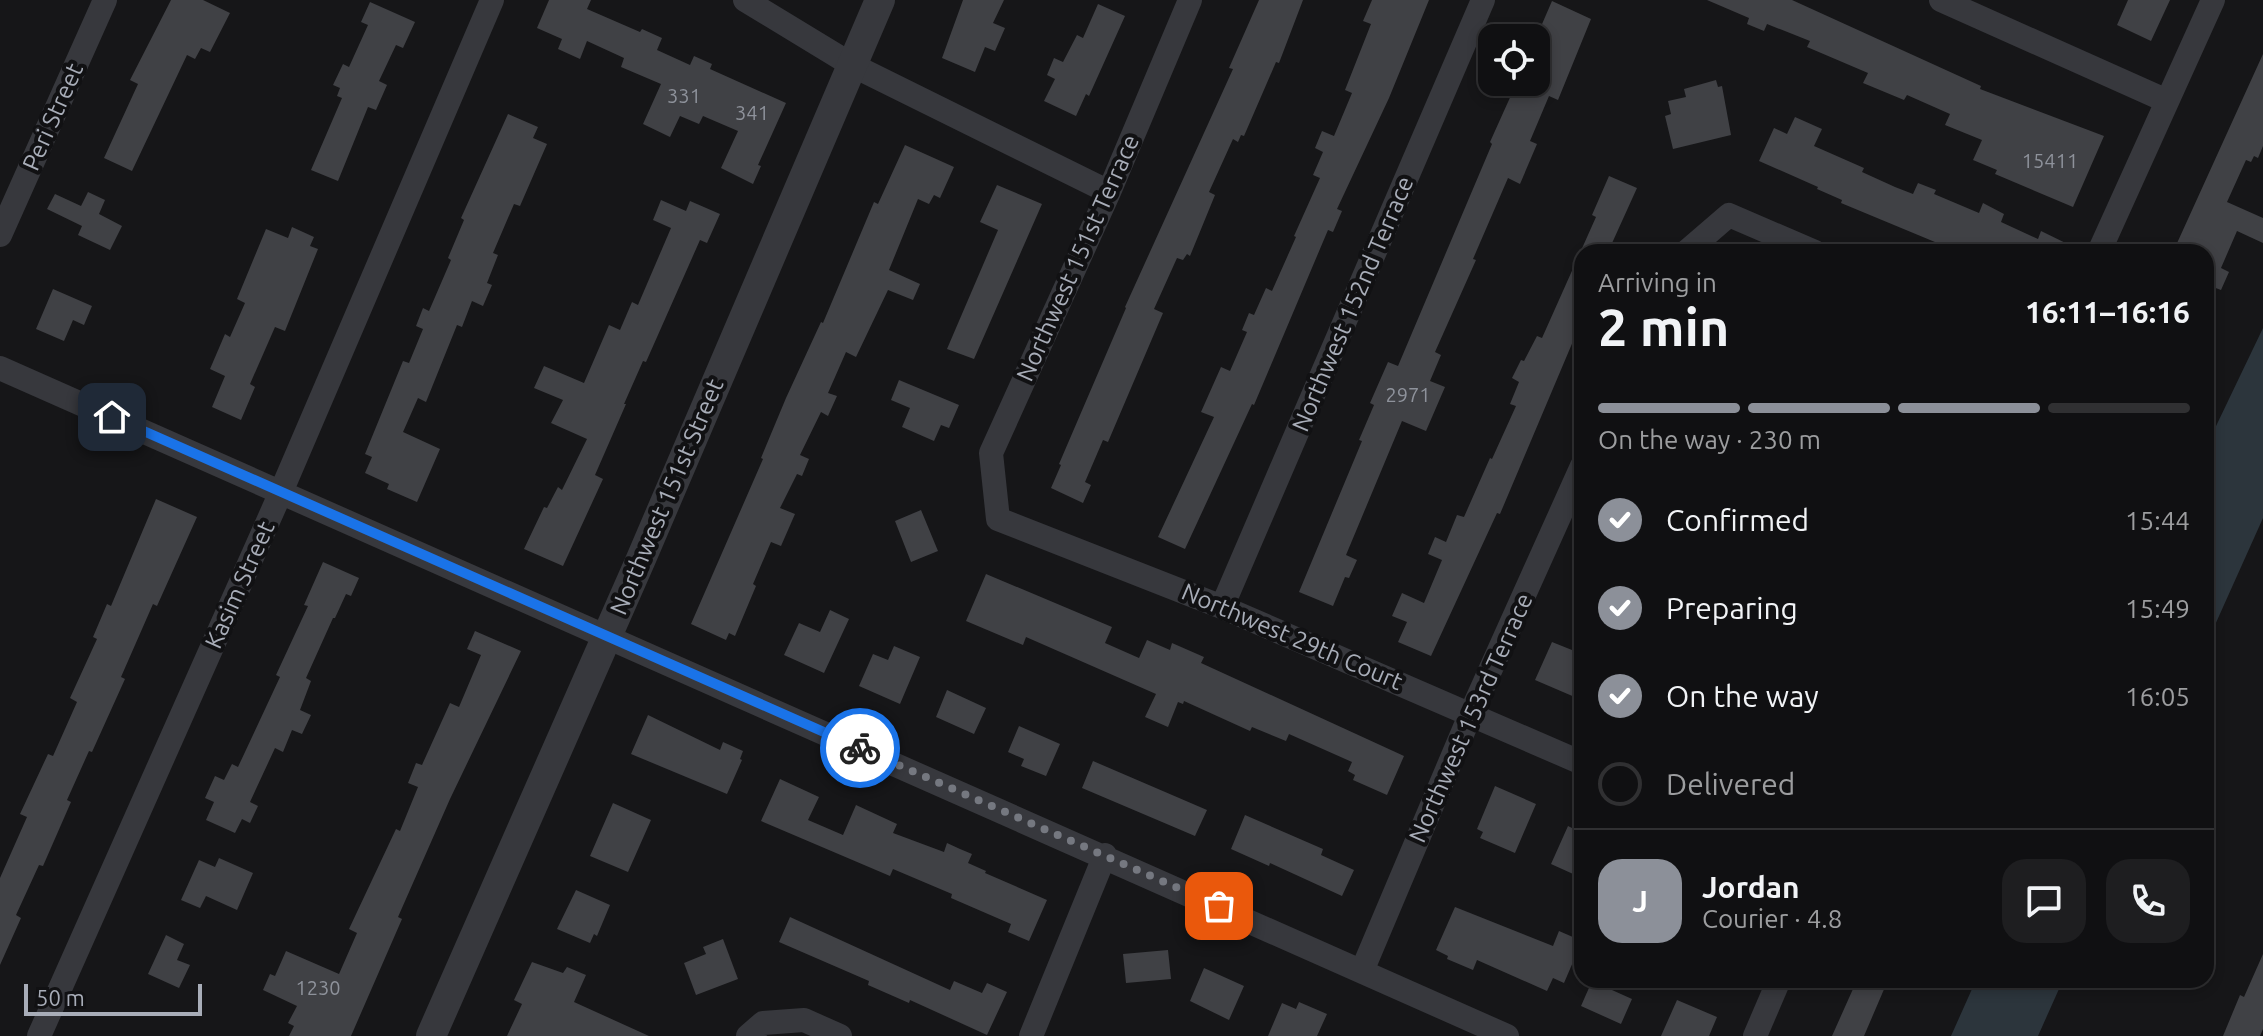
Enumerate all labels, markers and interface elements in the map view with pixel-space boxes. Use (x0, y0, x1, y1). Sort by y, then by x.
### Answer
map controls (1478, 24, 1550, 96)
button: locate (1478, 24, 1550, 96)
street label: Peri Street (17, 58, 88, 175)
house number: 331 (667, 84, 701, 107)
house number: 341 (735, 101, 769, 124)
street label: Northwest 151st Terrace (1011, 130, 1144, 385)
house number: 15411 (2022, 149, 2078, 172)
street label: Northwest 152nd Terrace (1286, 172, 1419, 436)
text: Arriving in (1598, 268, 1717, 297)
text: 16:11–16:16 (2025, 295, 2190, 329)
text: 2 min (1598, 298, 1729, 356)
street label: Northwest 151st Street (605, 374, 729, 619)
pin (78, 383, 146, 451)
house number: 2971 (1385, 383, 1431, 406)
icon: home (90, 395, 134, 439)
text: On the way · 230 m (1598, 425, 1821, 454)
icon: check (1598, 498, 1642, 542)
text: Confirmed (1666, 503, 1809, 537)
text: 15:44 (2125, 506, 2190, 535)
street label: Kasim Street (199, 516, 280, 653)
street label: Northwest 29th Court (1178, 578, 1407, 696)
icon: check (1598, 586, 1642, 630)
street label: Northwest 153rd Terrace (1403, 589, 1538, 847)
text: Preparing (1666, 591, 1798, 625)
text: 15:49 (2125, 594, 2190, 623)
icon: check (1598, 674, 1642, 718)
text: On the way (1666, 679, 1819, 713)
text: 16:05 (2125, 682, 2190, 711)
courier (820, 708, 900, 788)
icon: bike (838, 726, 882, 770)
text: Delivered (1666, 767, 1795, 801)
button: chat (2002, 859, 2086, 943)
button: phone (2106, 859, 2190, 943)
text: Jordan (1702, 870, 1800, 904)
pin (1185, 872, 1253, 940)
icon: bag (1197, 884, 1241, 928)
text: J (1632, 884, 1648, 918)
text: Courier · 4.8 (1702, 904, 1842, 933)
house number: 1230 (295, 976, 341, 999)
scale bar (24, 980, 202, 1016)
text: 50 m (36, 985, 85, 1010)

